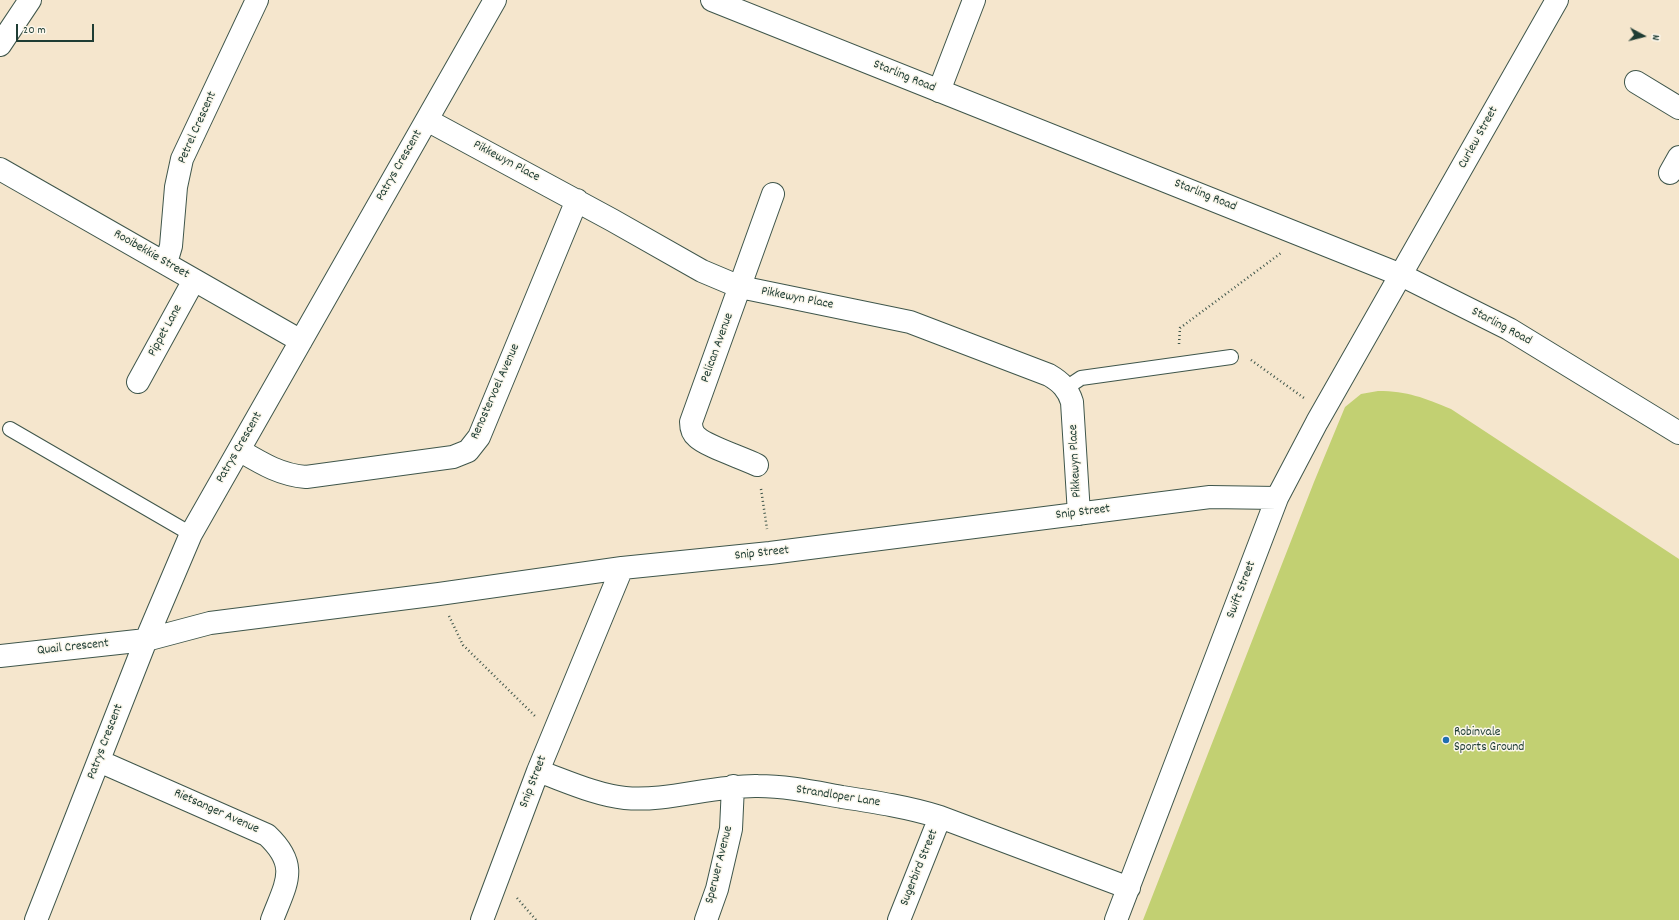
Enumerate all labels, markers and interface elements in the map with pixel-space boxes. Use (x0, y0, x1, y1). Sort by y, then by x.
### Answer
scale bar (18, 16, 96, 42)
north arrow (1623, 16, 1663, 56)
text: 20 m (23, 22, 46, 39)
text: N (1647, 34, 1663, 41)
street label: Starling Road (871, 57, 937, 97)
street label: Petrel Crescent (175, 90, 221, 166)
street label: Curlew Street (1456, 104, 1502, 172)
street label: Patrys Crescent (373, 128, 427, 204)
street label: Pikkewyn Place (470, 138, 542, 186)
street label: Starling Road (1172, 176, 1238, 216)
street label: Rooibekkie Street (110, 227, 192, 283)
street label: Pikkewyn Place (760, 284, 834, 314)
street label: Pippet Lane (145, 302, 187, 360)
street label: Starling Road (1468, 305, 1534, 349)
street label: Pelican Avenue (698, 311, 738, 385)
street label: Renostervoel Avenue (468, 342, 524, 442)
street label: Patrys Crescent (213, 410, 267, 486)
street label: Pikkewyn Place (1066, 424, 1086, 498)
street label: Snip Street (1055, 502, 1111, 524)
street label: Snip Street (734, 543, 790, 565)
street label: Swift Street (1224, 559, 1260, 621)
street label: Quail Crescent (36, 636, 110, 660)
street label: Patrys Crescent (84, 702, 128, 782)
place label: Robinvale Sports Ground (1454, 725, 1524, 756)
marker: Robinvale Sports Ground (1441, 735, 1451, 745)
street label: Snip Street (517, 754, 551, 810)
street label: Strandloper Lane (795, 783, 881, 811)
street label: Rietsanger Avenue (171, 786, 261, 838)
street label: Sperwer Avenue (703, 824, 737, 906)
street label: Sugerbird Street (898, 827, 942, 909)

